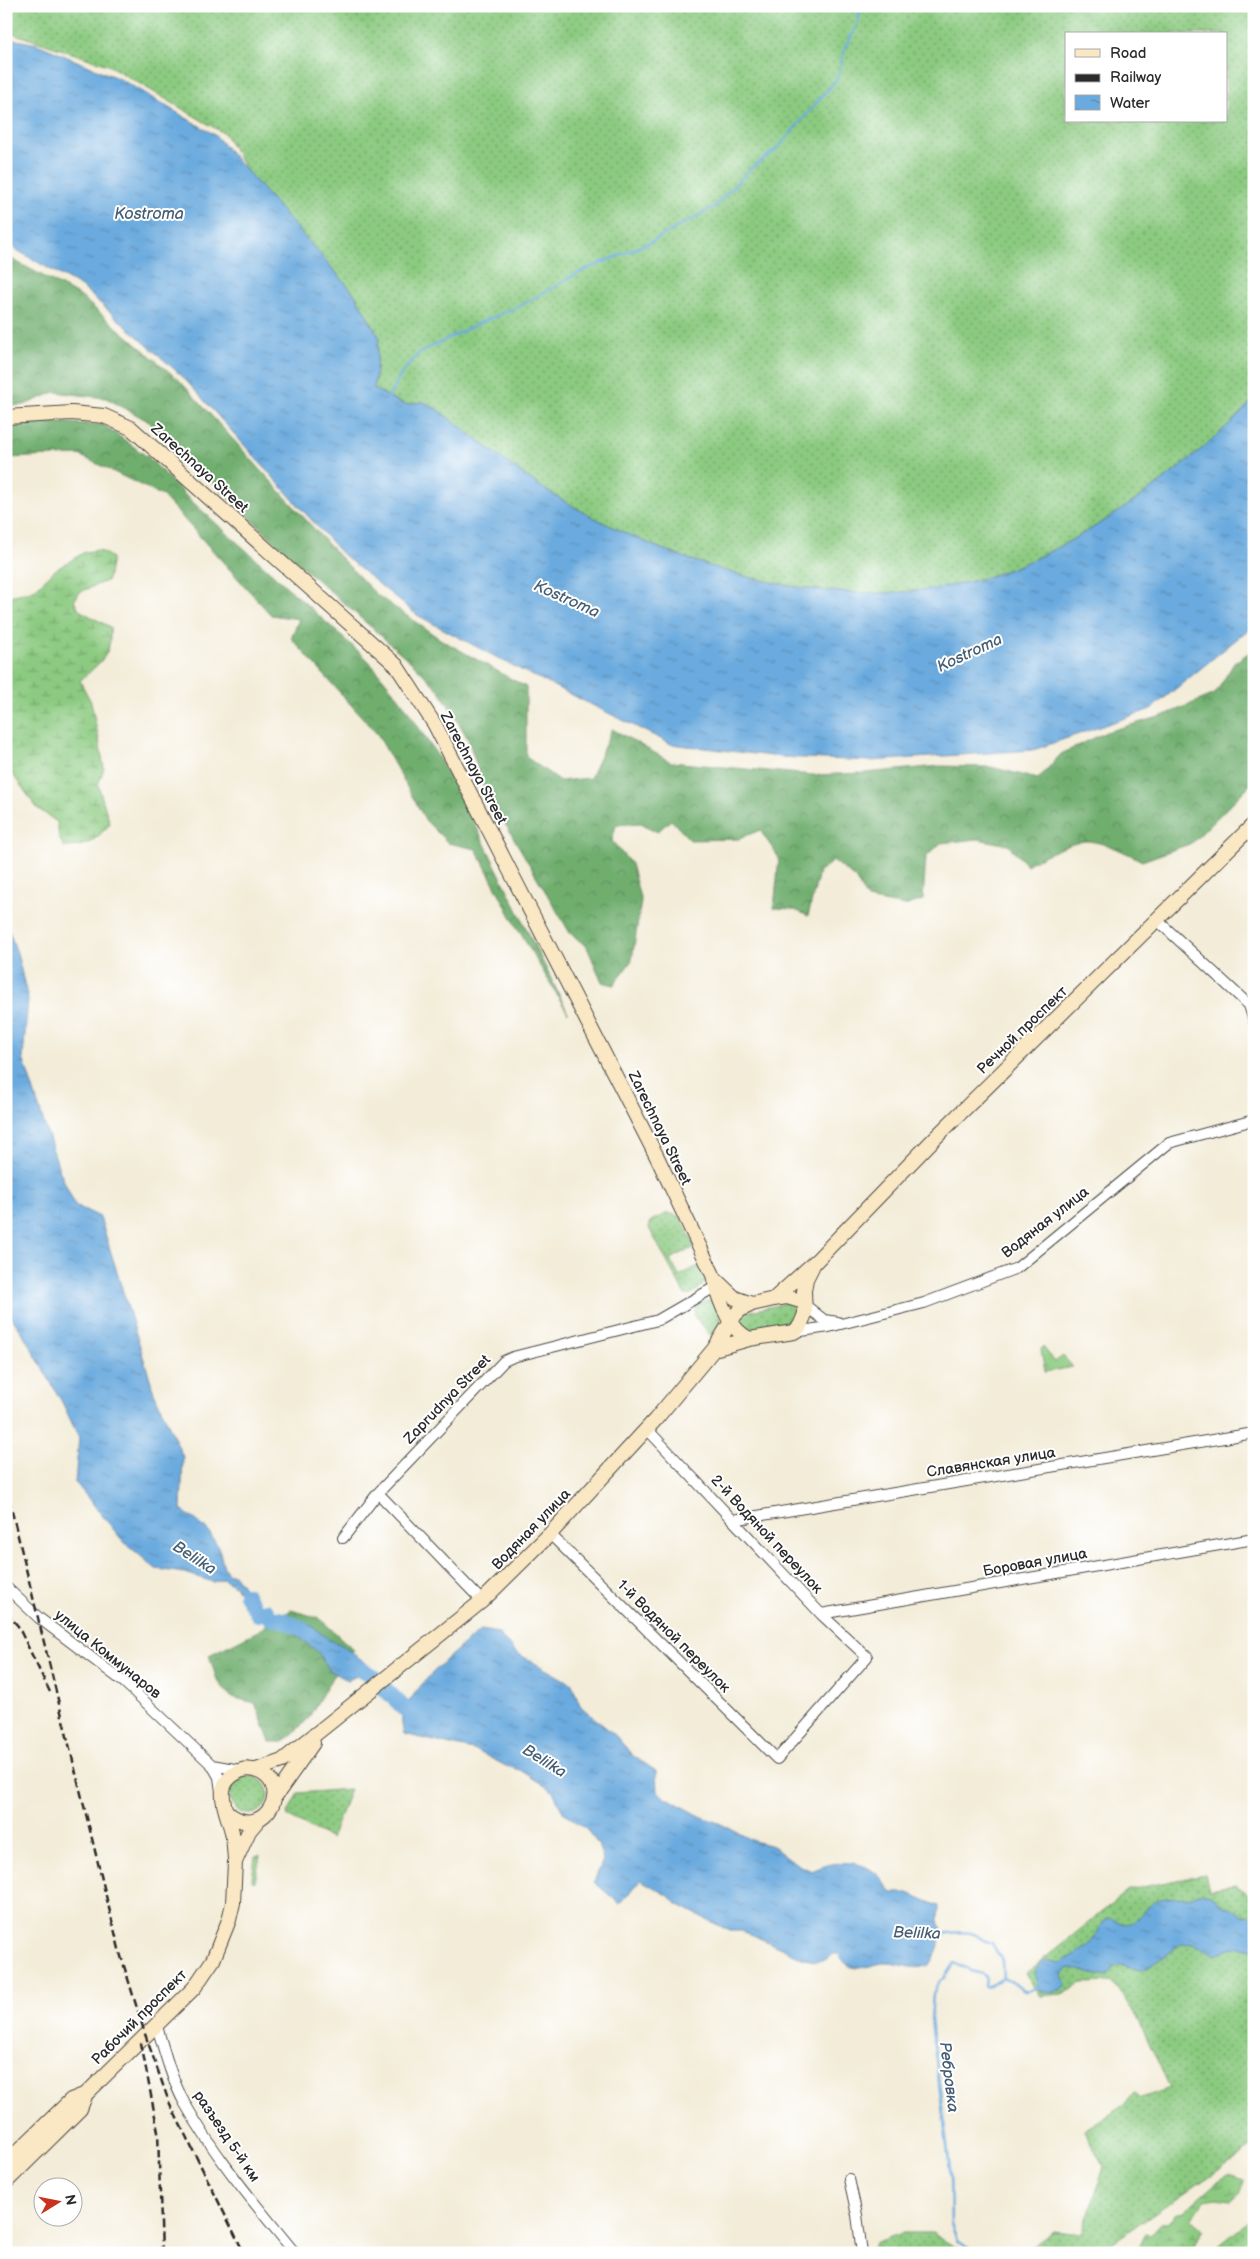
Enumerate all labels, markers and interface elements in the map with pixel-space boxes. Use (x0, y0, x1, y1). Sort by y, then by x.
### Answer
legend (1065, 32, 1228, 122)
text: Road (1110, 44, 1146, 63)
text: Railway (1110, 68, 1161, 87)
text: Water (1110, 94, 1150, 113)
water label: Kostroma (114, 205, 184, 224)
street label: Zarechnaya Street (146, 419, 253, 517)
water label: Kostroma (531, 577, 602, 622)
water label: Kostroma (934, 630, 1005, 677)
street label: Zarechnaya Street (435, 708, 511, 828)
street label: Речной проспект (973, 982, 1072, 1078)
street label: Zarechnaya Street (623, 1067, 696, 1189)
street label: Водяная улица (998, 1182, 1093, 1262)
street label: Zaprudnya Street (399, 1350, 495, 1449)
street label: Славянская улица (925, 1443, 1057, 1482)
street label: 2-й Водяной переулок (707, 1471, 827, 1598)
street label: Водяная улица (488, 1485, 575, 1574)
water label: Belilka (169, 1537, 219, 1579)
street label: Боровая улица (982, 1544, 1089, 1581)
street label: 1-й Водяной переулок (613, 1576, 734, 1697)
street label: улица Коммунаров (51, 1606, 165, 1703)
water label: Belilka (519, 1741, 569, 1782)
water label: Belilka (893, 1923, 941, 1944)
street label: Рабочий проспект (88, 1966, 191, 2069)
water label: Ребровка (935, 2041, 962, 2114)
street label: разъезд 5-й км (189, 2087, 264, 2186)
north arrow (32, 2176, 82, 2226)
text: N (61, 2193, 80, 2206)

